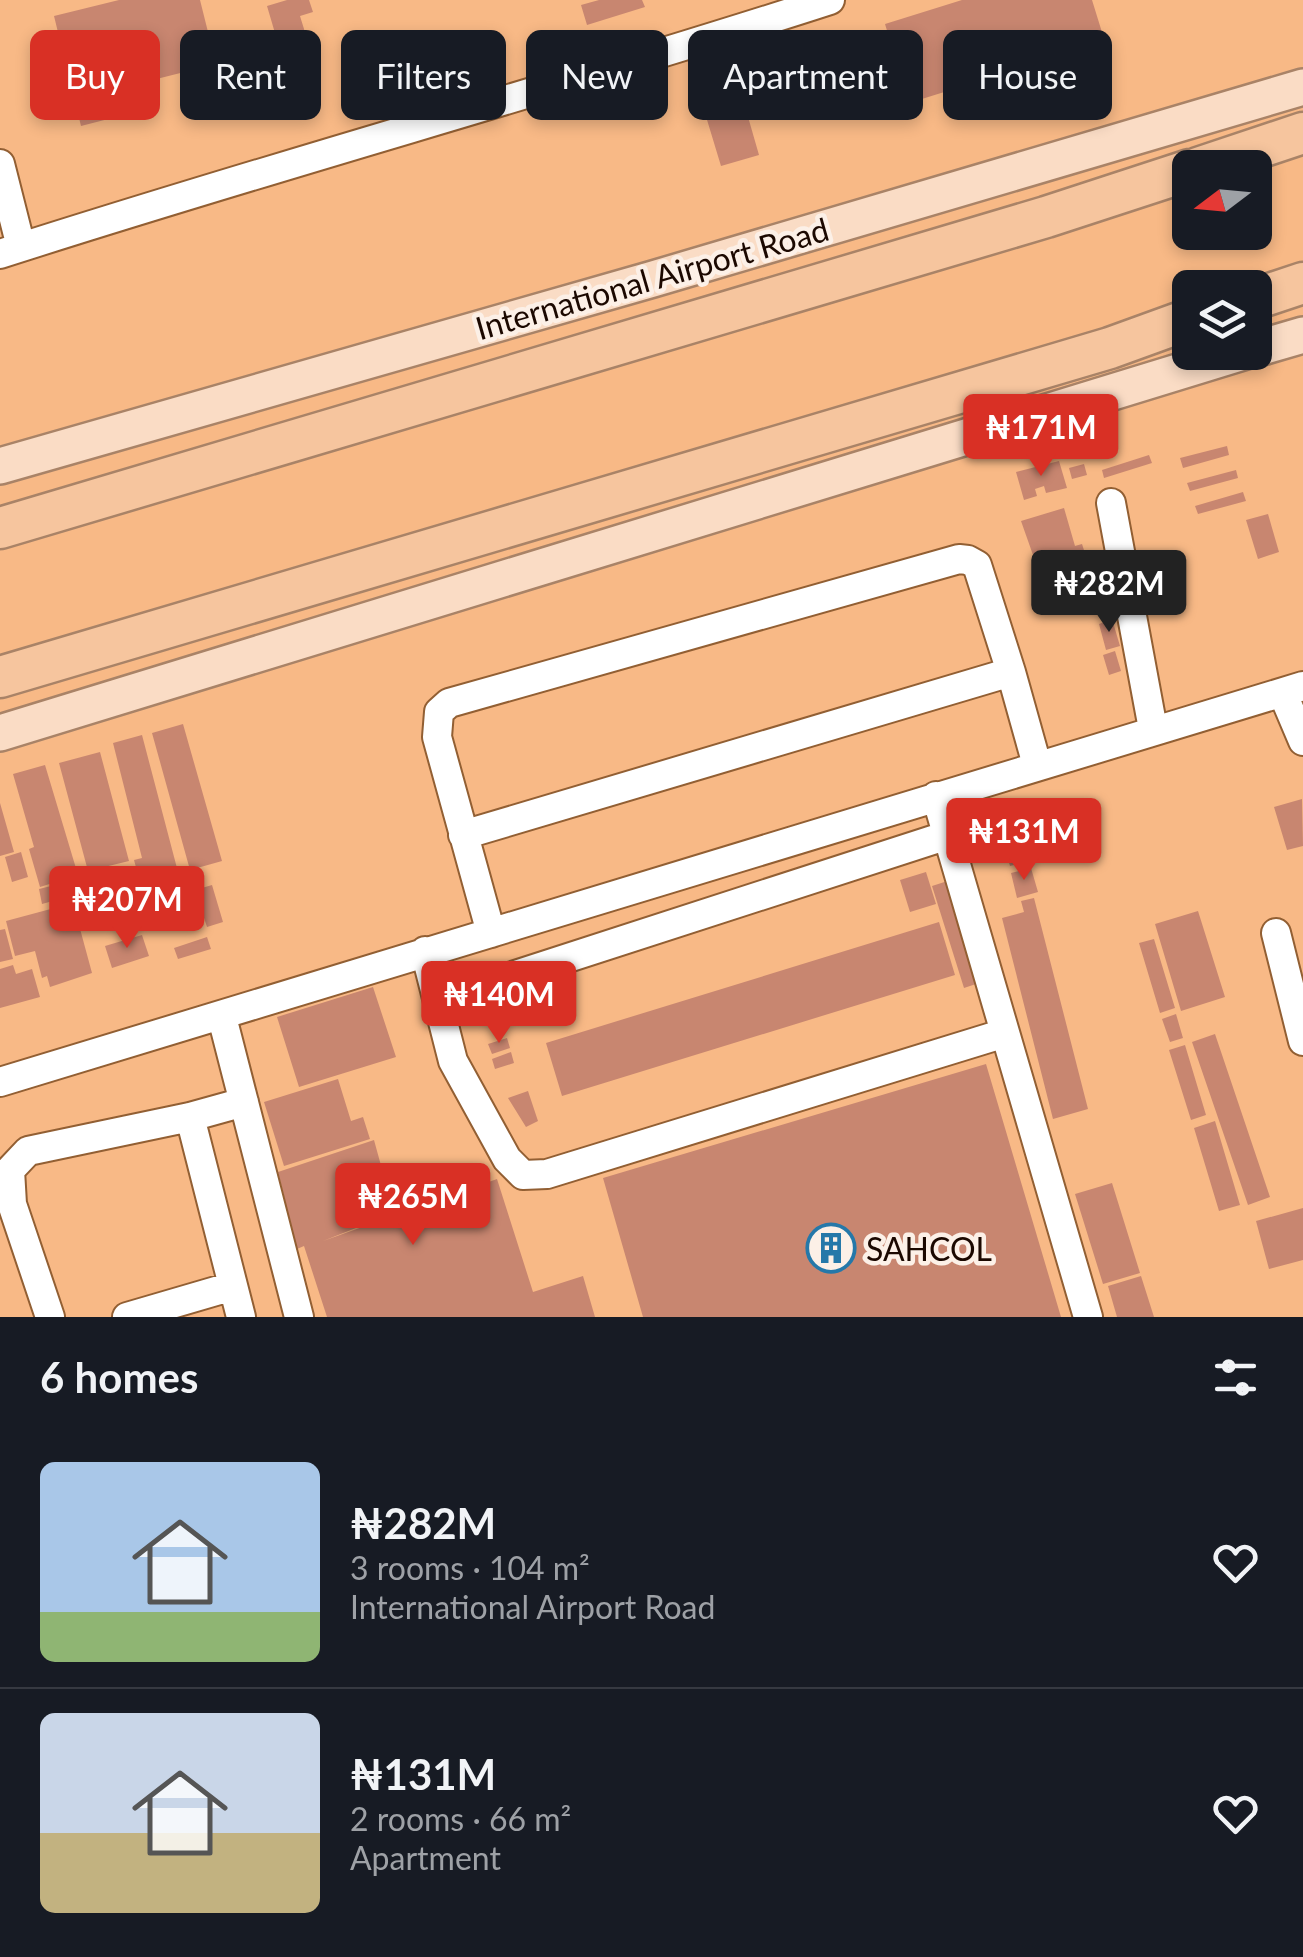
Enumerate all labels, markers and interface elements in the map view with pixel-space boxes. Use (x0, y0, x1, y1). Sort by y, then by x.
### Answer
chip: Buy (30, 30, 160, 120)
chip: Rent (180, 30, 321, 120)
chip: Filters (341, 30, 506, 120)
chip: New (526, 30, 668, 120)
chip: Apartment (688, 30, 923, 120)
chip: House (943, 30, 1112, 120)
north arrow (1172, 150, 1272, 250)
map controls (1172, 150, 1272, 370)
street label: International Airport Road (471, 209, 833, 347)
button: layers (1172, 270, 1272, 370)
pin: ₦171M (971, 394, 1111, 479)
text: ₦171M (985, 407, 1097, 446)
pin: ₦282M (1039, 550, 1179, 635)
text: ₦282M (1053, 563, 1165, 602)
pin: ₦131M (954, 798, 1094, 883)
text: ₦131M (968, 811, 1080, 850)
pin: ₦207M (57, 866, 197, 951)
text: ₦207M (71, 879, 183, 918)
pin: ₦140M (429, 961, 569, 1046)
text: ₦140M (443, 974, 555, 1013)
pin: ₦265M (343, 1163, 483, 1248)
text: ₦265M (357, 1176, 469, 1215)
building icon: SAHCOL (805, 1222, 857, 1274)
place label: SAHCOL (866, 1229, 992, 1268)
icon: filters (1208, 1350, 1263, 1405)
text: 6 homes (40, 1352, 198, 1402)
text: ₦282M (350, 1498, 496, 1548)
icon: home (120, 1502, 240, 1622)
icon: heart (1208, 1535, 1263, 1590)
text: 3 rooms · 104 m² (350, 1548, 590, 1587)
text: International Airport Road (350, 1587, 715, 1626)
text: ₦131M (350, 1749, 496, 1799)
icon: home (120, 1753, 240, 1873)
icon: heart (1208, 1786, 1263, 1841)
text: 2 rooms · 66 m² (350, 1799, 571, 1838)
text: Apartment (350, 1838, 501, 1877)

